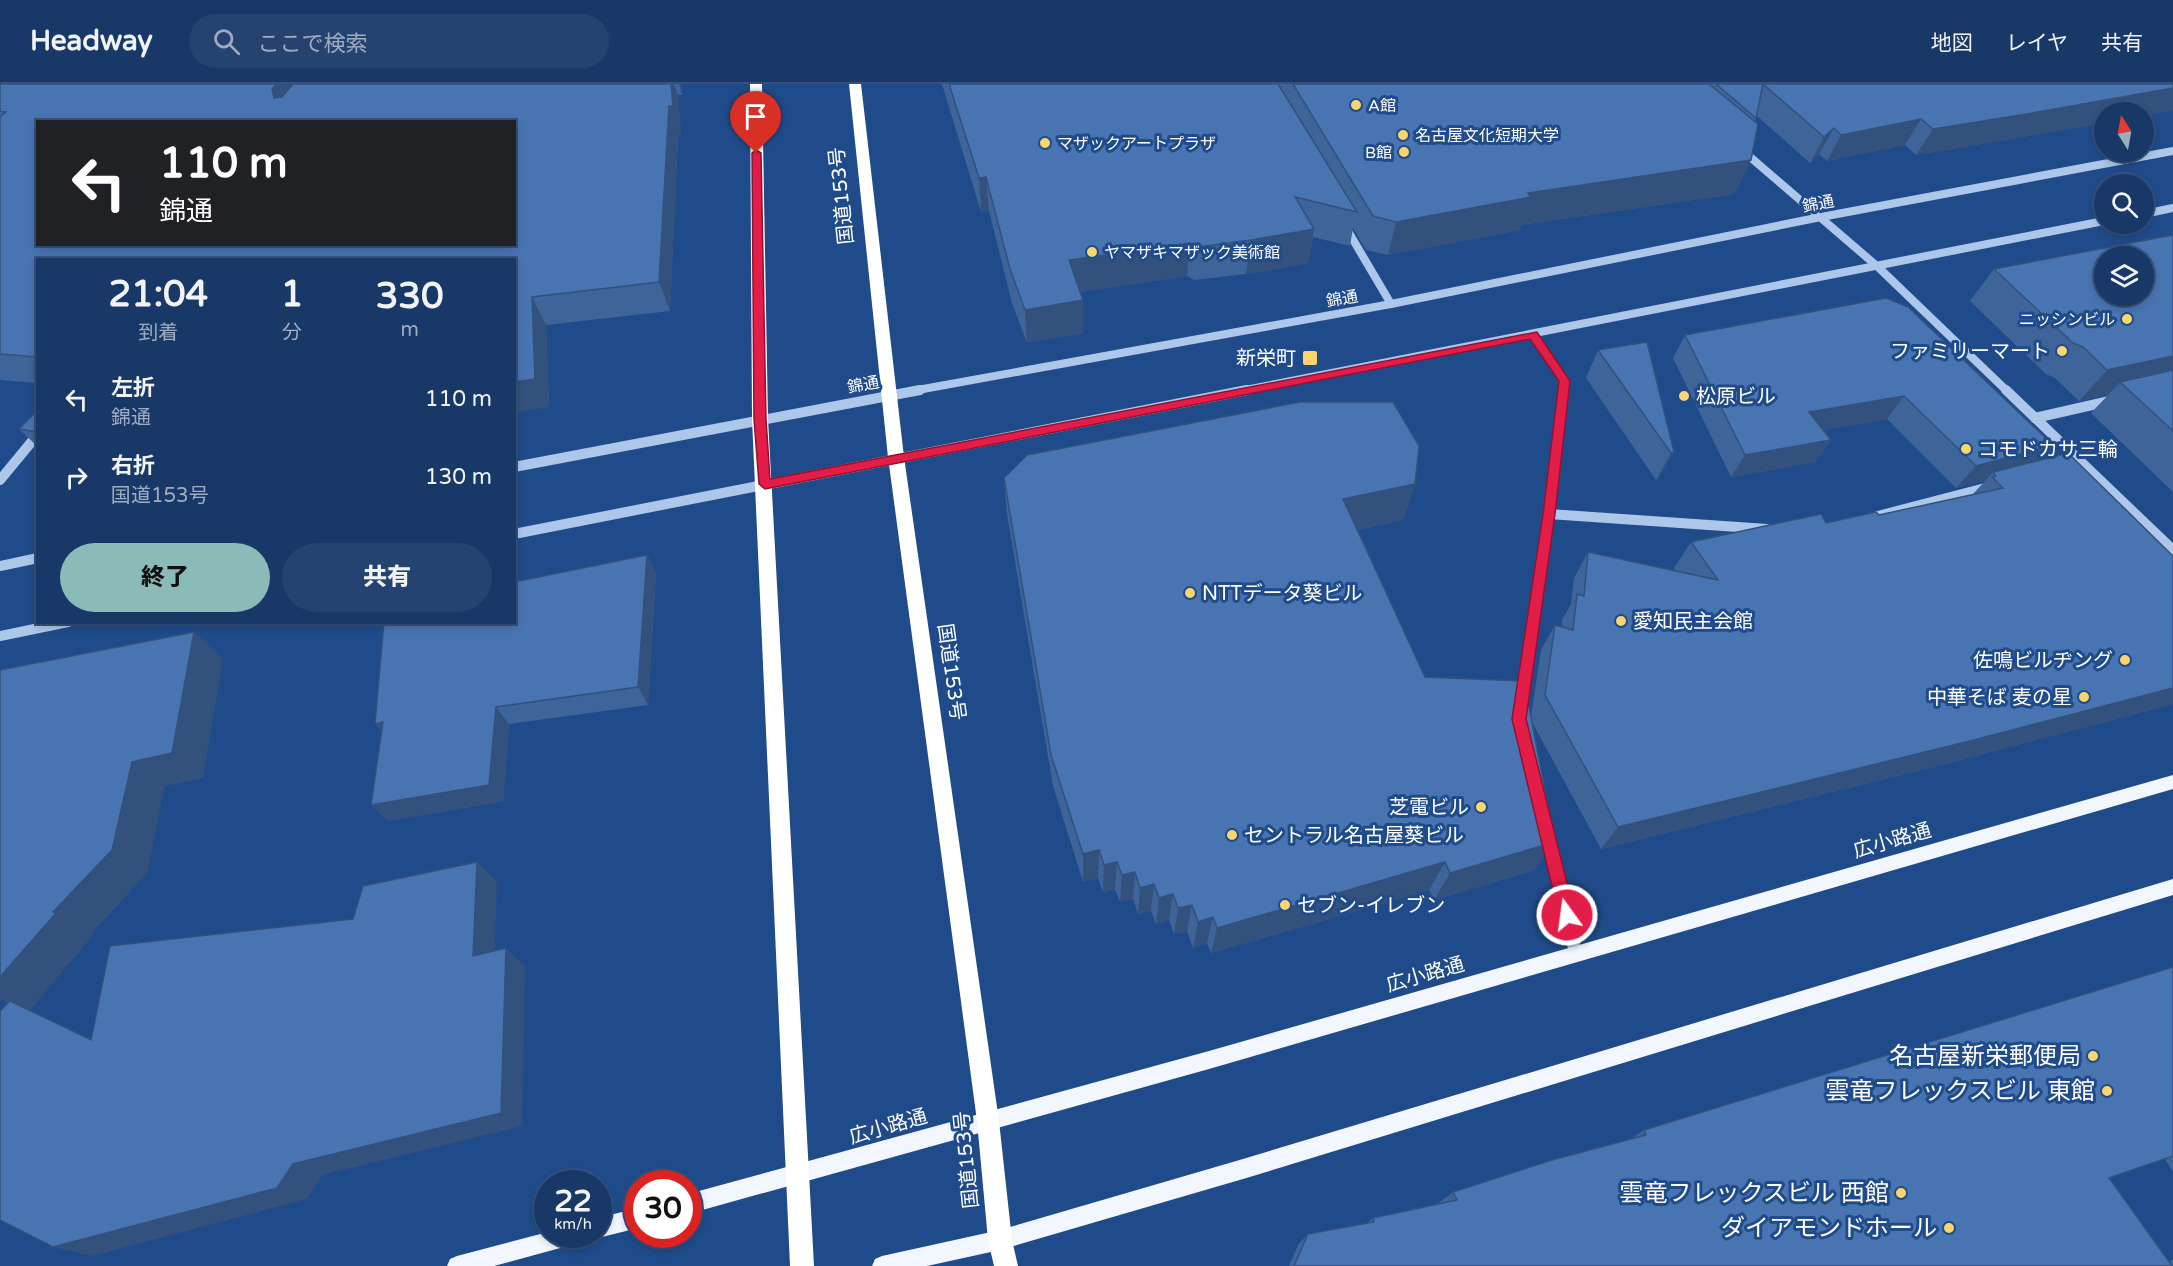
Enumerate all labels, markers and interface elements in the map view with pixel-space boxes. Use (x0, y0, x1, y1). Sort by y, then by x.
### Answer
search box (189, 14, 609, 68)
text: Headway (30, 24, 153, 58)
icon: search (210, 25, 243, 58)
text: ここで検索 (258, 31, 368, 57)
text: 地図 (1931, 31, 1973, 56)
text: レイヤ (2006, 31, 2068, 56)
text: 共有 (2101, 31, 2143, 56)
pin (730, 91, 781, 153)
place label: A館 (1368, 96, 1396, 116)
marker: A館 (1349, 98, 1363, 112)
icon: arrive (739, 100, 772, 133)
north arrow (2094, 102, 2154, 162)
map controls (2094, 102, 2154, 306)
place label: 名古屋文化短期大学 (1415, 126, 1559, 146)
marker: 名古屋文化短期大学 (1396, 128, 1410, 142)
place label: マザックアートプラザ (1057, 134, 1216, 154)
marker: マザックアートプラザ (1038, 136, 1052, 150)
text: 110 m (159, 138, 288, 189)
place label: B館 (1365, 143, 1392, 163)
icon: left (60, 144, 138, 222)
marker: B館 (1397, 145, 1411, 159)
street label: 国道153号 (825, 146, 859, 246)
button: search (2094, 174, 2154, 234)
street label: 錦通 (1801, 191, 1836, 217)
text: 錦通 (159, 195, 213, 228)
place label: ヤマザキマザック美術館 (1104, 243, 1280, 263)
marker: ヤマザキマザック美術館 (1085, 245, 1099, 259)
button: layers (2094, 246, 2154, 306)
text: 21:04 (108, 273, 208, 316)
text: 1 (281, 273, 303, 316)
text: 330 (376, 275, 444, 318)
street label: 錦通 (1325, 286, 1360, 312)
place label: ニッシンビル (2019, 310, 2115, 330)
marker: ニッシンビル (2120, 312, 2134, 326)
text: m (400, 318, 419, 342)
text: 到着 (138, 321, 178, 345)
text: 分 (282, 321, 302, 345)
place label: ファミリーマート (1890, 340, 2050, 364)
marker: ファミリーマート (2055, 344, 2069, 358)
place label: 新栄町 (1236, 347, 1296, 371)
marker: 新栄町 (1301, 349, 1319, 367)
street label: 錦通 (846, 372, 881, 398)
text: 左折 (111, 375, 155, 401)
icon: left (60, 383, 93, 416)
place label: 松原ビル (1696, 385, 1776, 409)
text: 110 m (425, 386, 492, 412)
marker: 松原ビル (1677, 389, 1691, 403)
text: 錦通 (111, 406, 151, 430)
place label: コモドカサ三輪 (1978, 438, 2118, 462)
marker: コモドカサ三輪 (1959, 442, 1973, 456)
text: 右折 (111, 453, 155, 479)
icon: right (60, 461, 93, 494)
text: 130 m (425, 464, 492, 490)
text: 国道153号 (111, 484, 209, 508)
button: 終了 (60, 543, 270, 612)
button: 共有 (282, 543, 492, 612)
place label: NTTデータ葵ビル (1202, 582, 1362, 606)
marker: NTTデータ葵ビル (1183, 586, 1197, 600)
place label: 愛知民主会館 (1633, 610, 1753, 634)
marker: 愛知民主会館 (1614, 614, 1628, 628)
street label: 国道153号 (932, 622, 970, 722)
place label: 佐鳴ビルヂング (1973, 649, 2113, 673)
marker: 佐鳴ビルヂング (2118, 653, 2132, 667)
place label: 中華そば 麦の星 (1927, 686, 2072, 710)
marker: 中華そば 麦の星 (2077, 690, 2091, 704)
place label: 芝電ビル (1389, 796, 1469, 820)
marker: 芝電ビル (1474, 800, 1488, 814)
street label: 広小路通 (1851, 818, 1934, 864)
place label: セントラル名古屋葵ビル (1244, 824, 1464, 848)
marker: セントラル名古屋葵ビル (1225, 828, 1239, 842)
position arrow (1535, 883, 1599, 947)
place label: セブン-イレブン (1297, 894, 1445, 918)
marker: セブン-イレブン (1278, 898, 1292, 912)
street label: 広小路通 (1384, 952, 1467, 998)
place label: 名古屋新栄郵便局 (1889, 1042, 2081, 1071)
marker: 名古屋新栄郵便局 (2086, 1049, 2100, 1063)
place label: 雲竜フレックスビル 東館 (1825, 1077, 2095, 1106)
marker: 雲竜フレックスビル 東館 (2100, 1084, 2114, 1098)
street label: 広小路通 (847, 1104, 930, 1150)
street label: 国道153号 (950, 1110, 984, 1210)
speed limit sign: 30 (624, 1170, 702, 1248)
place label: 雲竜フレックスビル 西館 (1619, 1179, 1889, 1208)
text: 22 (554, 1183, 592, 1220)
marker: 雲竜フレックスビル 西館 (1894, 1186, 1908, 1200)
place label: ダイアモンドホール (1721, 1214, 1937, 1243)
text: km/h (554, 1215, 592, 1233)
marker: ダイアモンドホール (1942, 1221, 1956, 1235)

